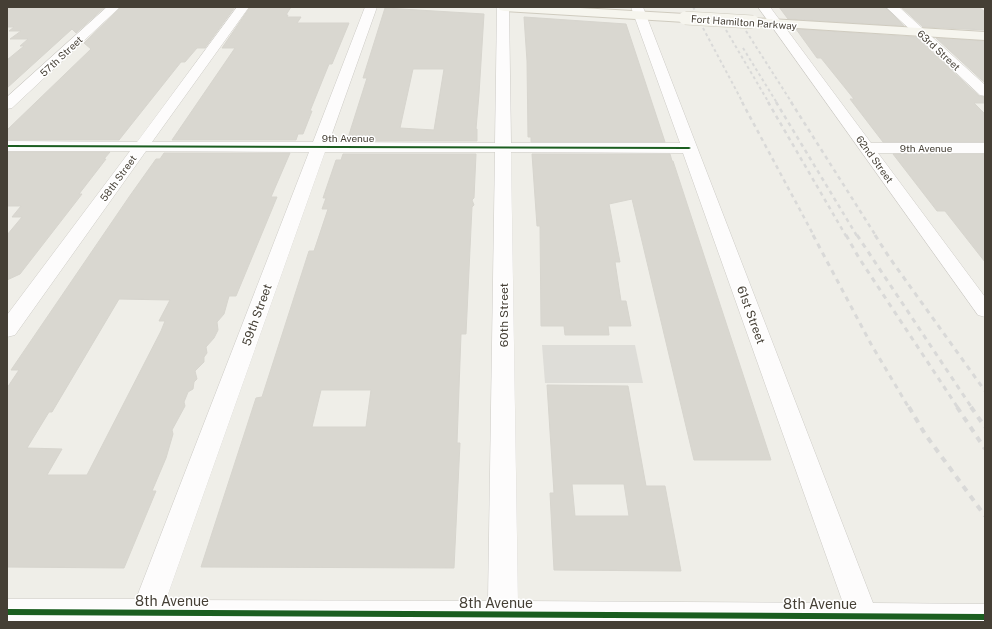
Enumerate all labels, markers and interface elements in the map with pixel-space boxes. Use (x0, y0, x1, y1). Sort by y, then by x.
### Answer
street label: Fort Hamilton Parkway (691, 12, 798, 32)
street label: 63rd Street (915, 27, 963, 73)
street label: 57th Street (37, 33, 85, 79)
street label: 9th Avenue (322, 132, 375, 144)
street label: 62nd Street (854, 133, 896, 185)
street label: 9th Avenue (900, 142, 953, 154)
street label: 58th Street (97, 152, 139, 203)
street label: 59th Street (239, 282, 275, 348)
street label: 60th Street (497, 283, 511, 347)
street label: 61st Street (734, 284, 768, 346)
street label: 8th Avenue (135, 593, 209, 609)
street label: 8th Avenue (459, 595, 533, 611)
street label: 8th Avenue (783, 596, 857, 612)

